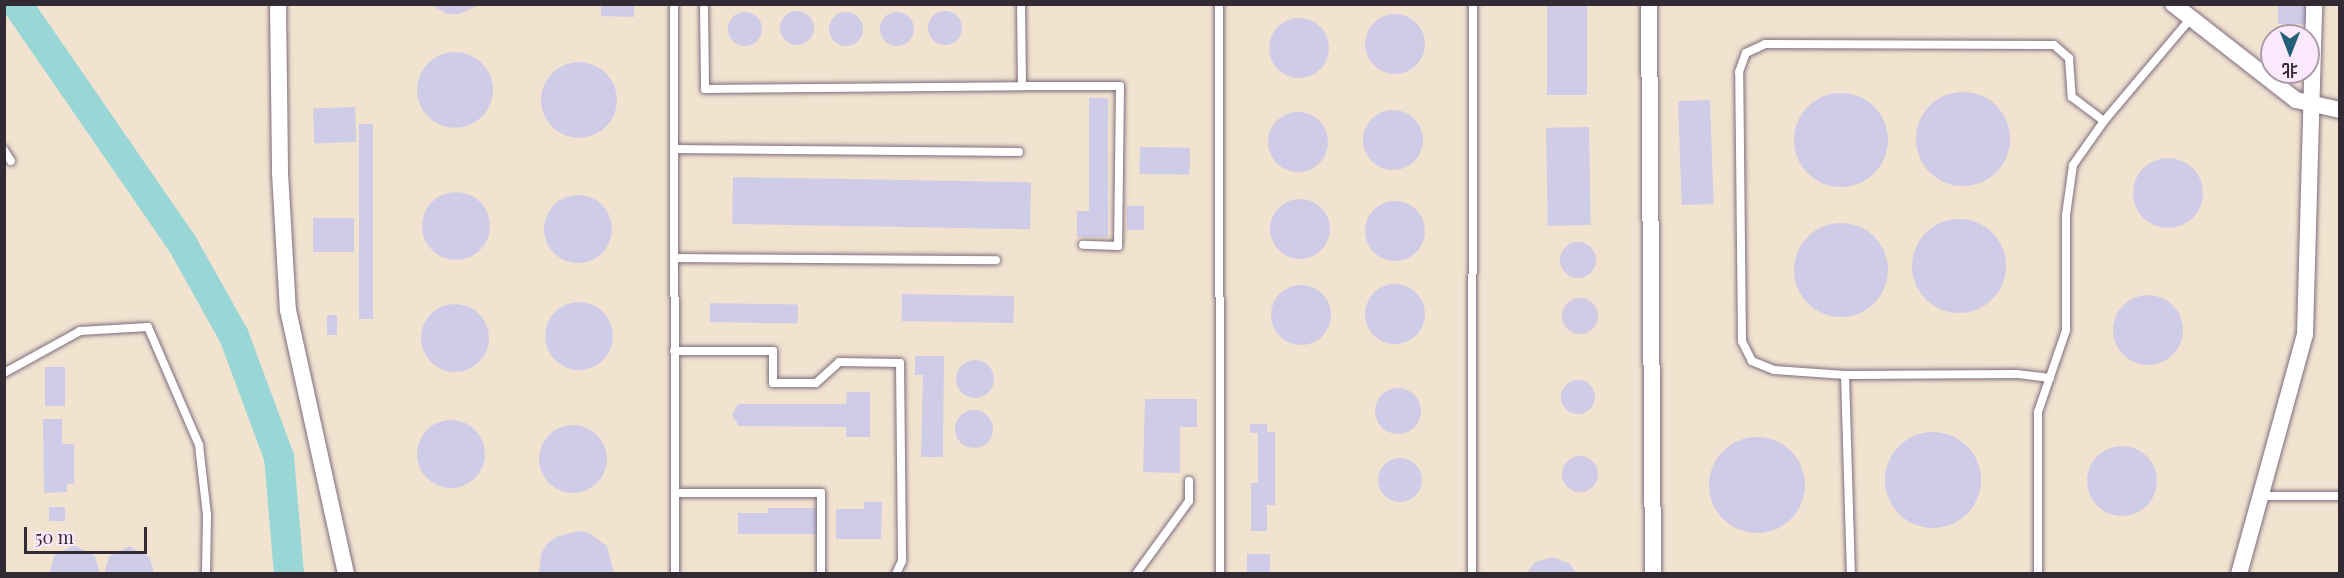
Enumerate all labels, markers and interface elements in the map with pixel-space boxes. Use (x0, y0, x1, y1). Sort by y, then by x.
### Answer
north arrow (2260, 24, 2320, 84)
text: 北 (2282, 60, 2298, 81)
scale bar (27, 515, 150, 553)
text: 50 m (35, 525, 74, 549)

